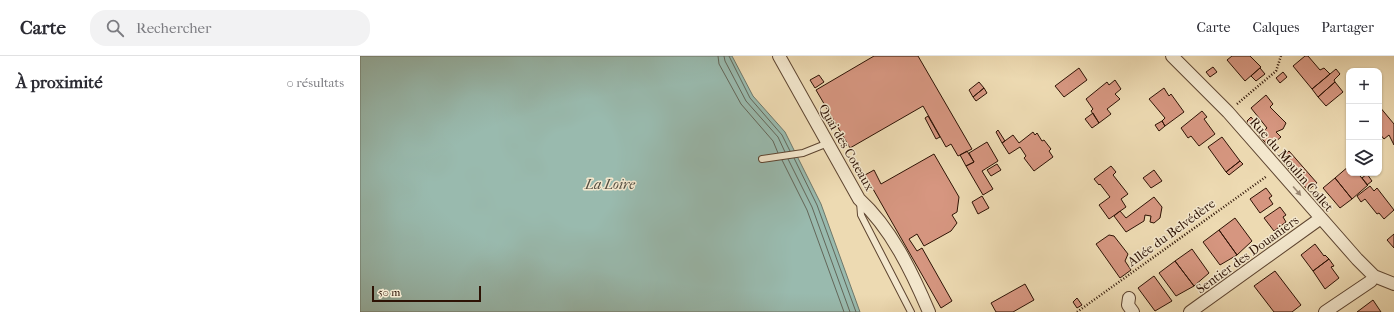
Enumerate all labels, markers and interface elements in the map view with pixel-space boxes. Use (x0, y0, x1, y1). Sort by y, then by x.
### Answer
search box (90, 10, 370, 46)
text: Carte (20, 17, 66, 39)
icon: search (104, 17, 126, 39)
text: Rechercher (136, 19, 211, 37)
text: Carte (1197, 19, 1230, 36)
text: Calques (1252, 19, 1299, 36)
text: Partager (1321, 19, 1374, 36)
map controls (1346, 68, 1382, 176)
button: + (1346, 68, 1382, 104)
text: À proximité (16, 72, 103, 92)
text: 0 résultats (286, 75, 344, 90)
street label: Quai des Coteaux (816, 101, 878, 193)
button: − (1346, 104, 1382, 140)
street label: Rue du Moulin Collet (1247, 114, 1337, 215)
button: layers (1346, 140, 1382, 176)
water label: La Loire (584, 176, 635, 193)
one-way arrow (1293, 186, 1302, 196)
street label: Allée du Belvédère (1124, 195, 1219, 270)
street label: Sentier des Douaniers (1193, 212, 1301, 297)
scale bar (372, 284, 481, 303)
text: 50 m (378, 286, 400, 299)

